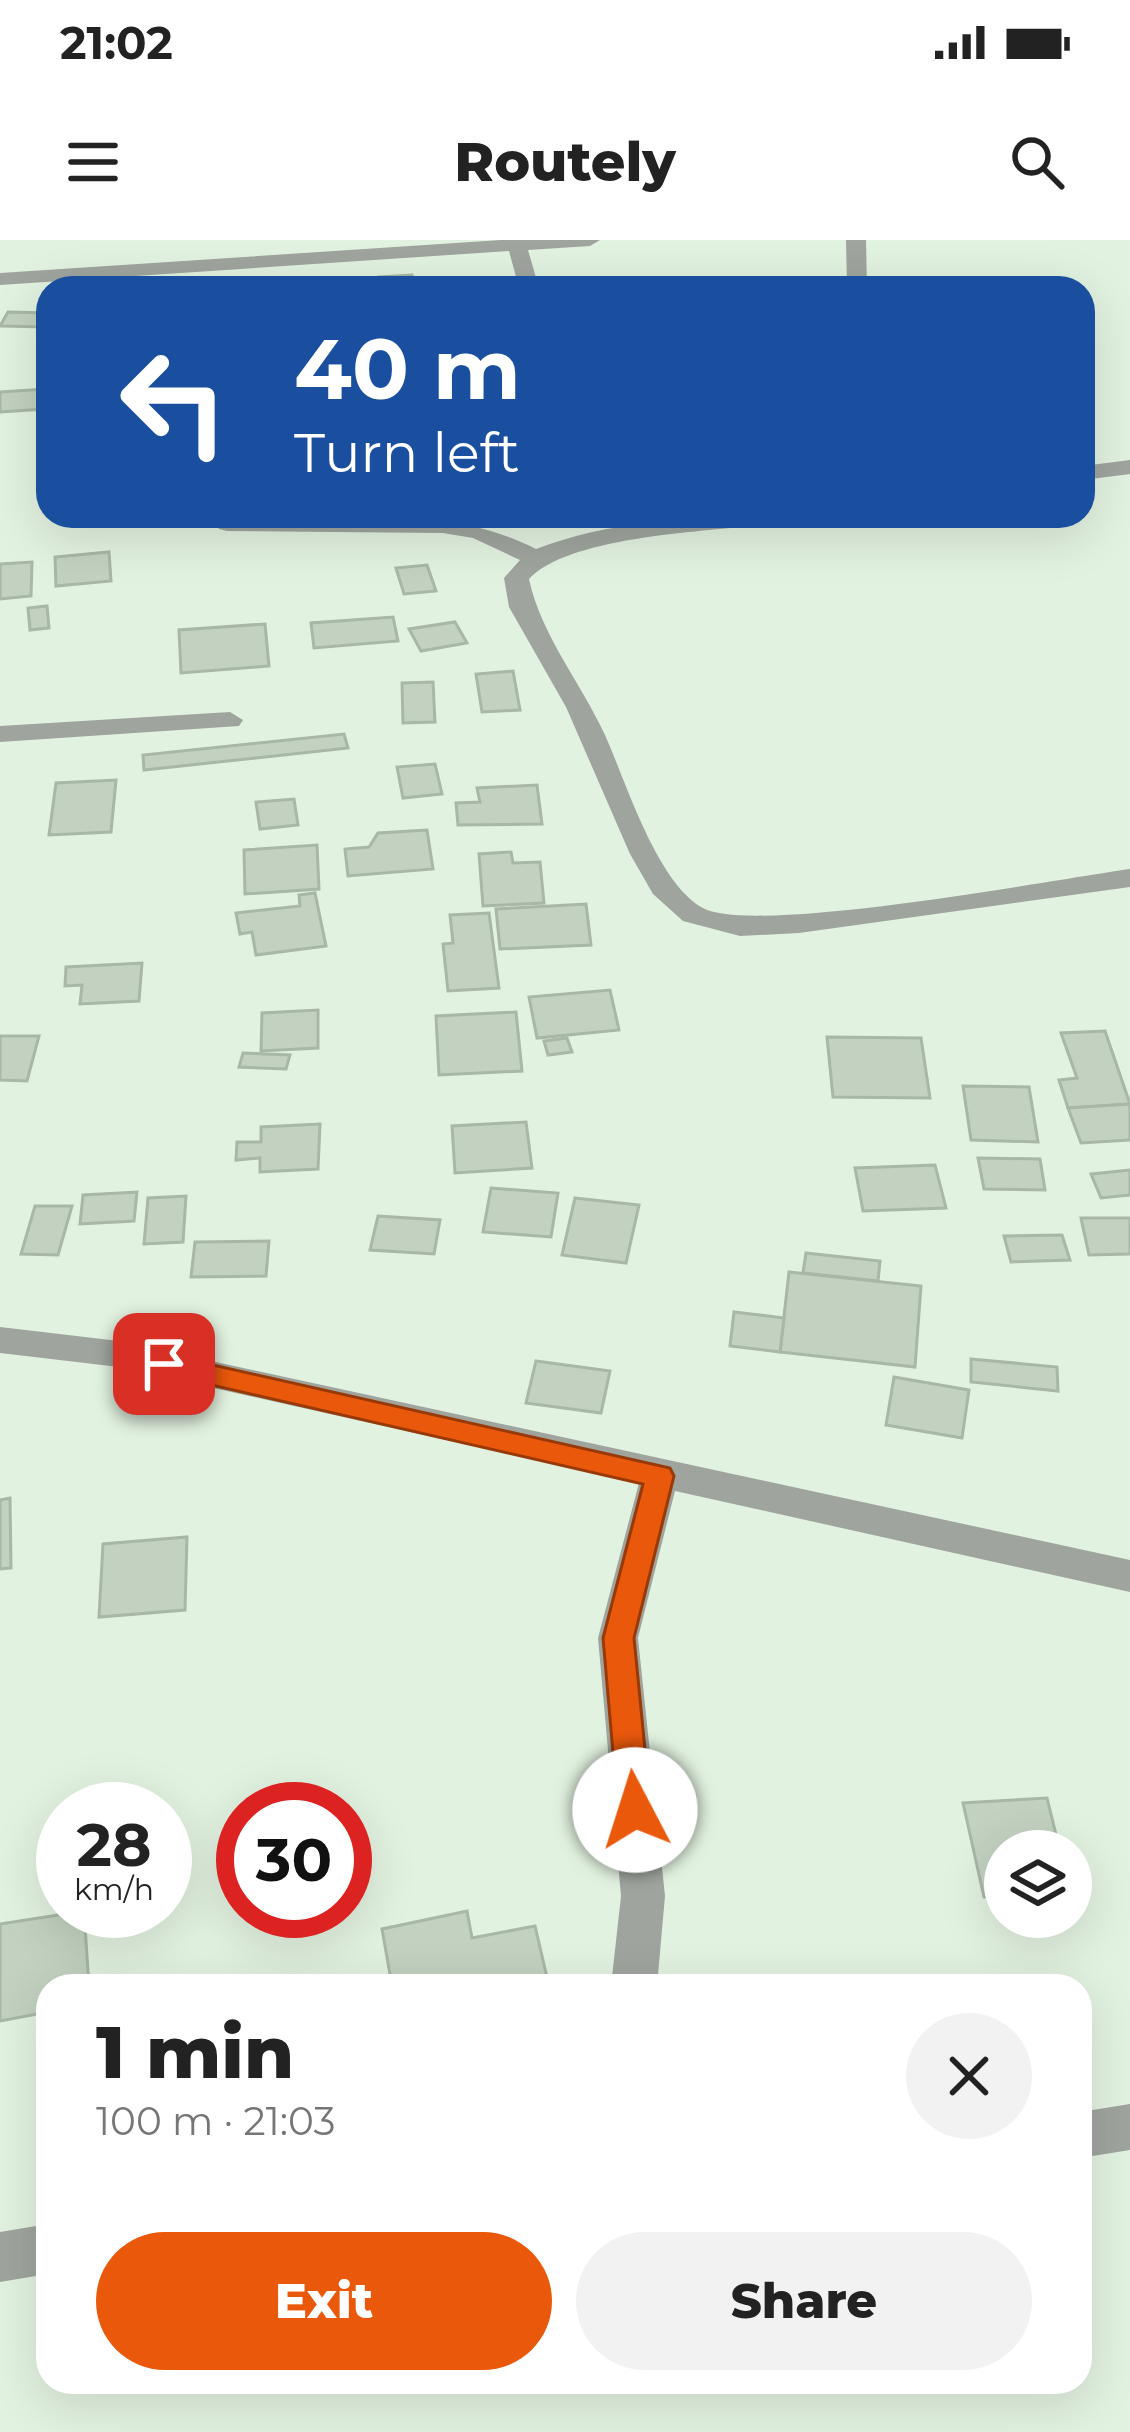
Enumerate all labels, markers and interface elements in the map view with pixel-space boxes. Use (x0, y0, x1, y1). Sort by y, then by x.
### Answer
text: 21:02 (60, 15, 173, 70)
icon: menu (60, 129, 126, 195)
text: Routely (454, 129, 676, 195)
icon: search (1004, 129, 1070, 195)
text: 40 m (294, 318, 521, 420)
icon: left (96, 324, 252, 480)
text: Turn left (294, 420, 520, 486)
pin (113, 1313, 215, 1415)
icon: arrive (131, 1331, 197, 1397)
position arrow (572, 1747, 698, 1873)
speed limit sign: 30 (216, 1782, 372, 1938)
text: 28 (77, 1808, 152, 1881)
map controls (984, 1830, 1092, 1938)
button: layers (984, 1830, 1092, 1938)
text: km/h (74, 1871, 154, 1908)
text: 1 min (96, 2008, 294, 2096)
button: close (906, 2013, 1032, 2139)
text: 100 m · 21:03 (96, 2097, 336, 2145)
button: Exit (96, 2232, 552, 2370)
button: Share (576, 2232, 1032, 2370)

